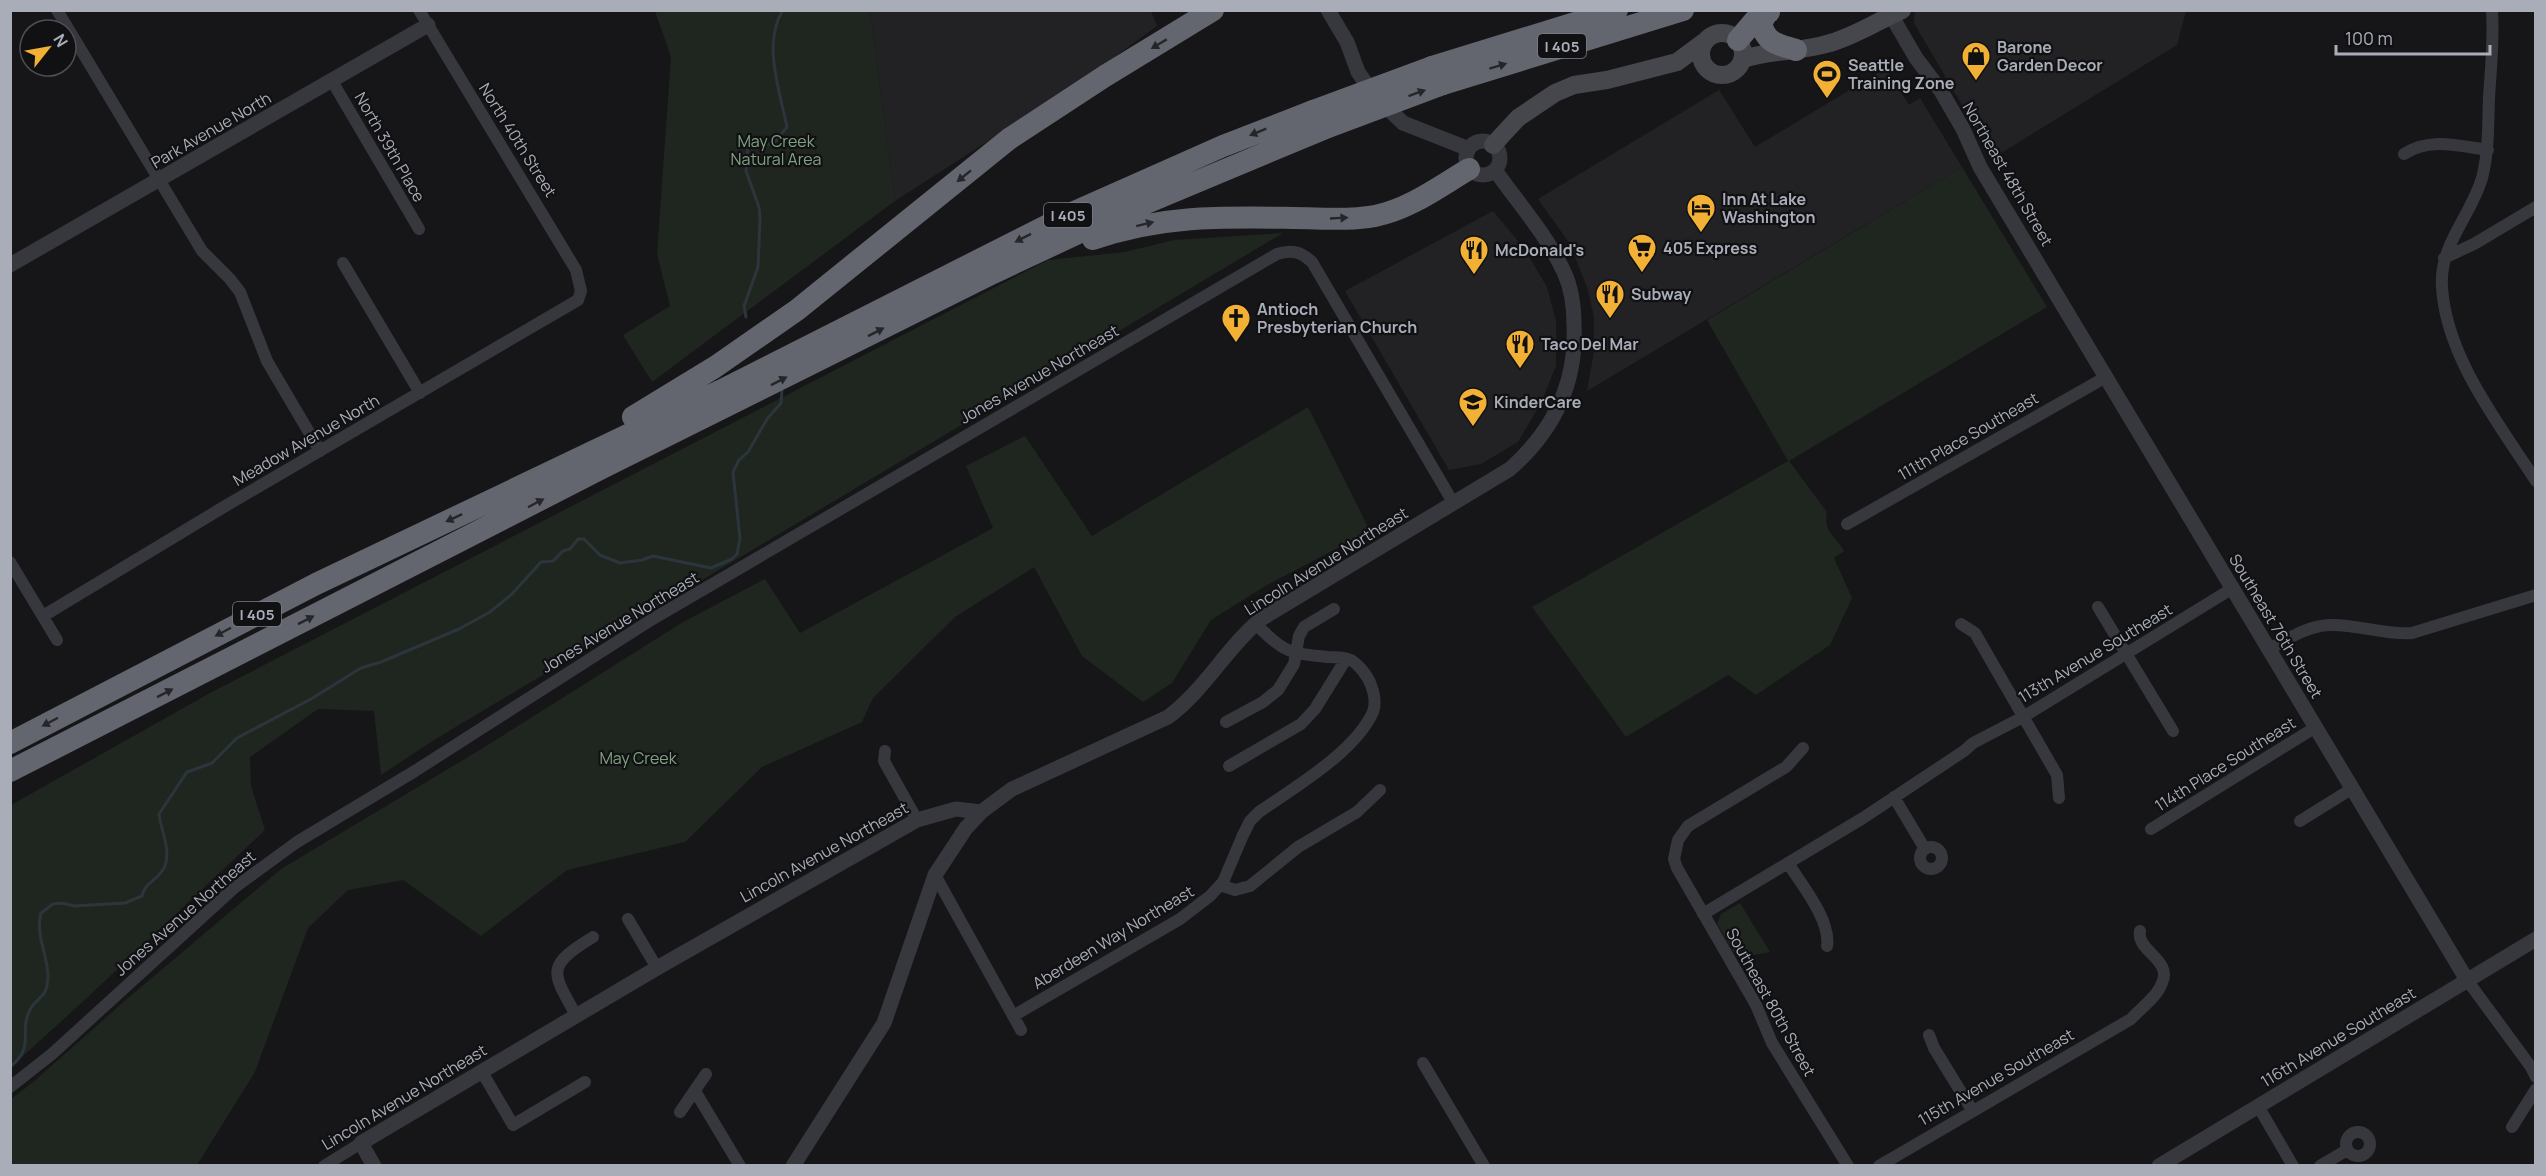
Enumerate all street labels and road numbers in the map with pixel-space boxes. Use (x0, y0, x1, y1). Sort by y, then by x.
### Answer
road number: I 405 (1538, 34, 1586, 58)
street label: North 40th Street (474, 79, 562, 201)
street label: Park Avenue North (147, 87, 275, 173)
street label: North 39th Place (350, 88, 430, 206)
street label: Northeast 48th Street (1958, 98, 2058, 250)
road number: I 405 (1044, 203, 1092, 227)
street label: Jones Avenue Northeast (955, 319, 1123, 429)
street label: 111th Place Southeast (1894, 387, 2042, 485)
street label: Meadow Avenue North (229, 389, 383, 491)
street label: Lincoln Avenue Northeast (1240, 502, 1412, 620)
street label: Southeast 76th Street (2224, 550, 2328, 702)
street label: Jones Avenue Northeast (537, 566, 703, 678)
street label: 113th Avenue Southeast (2014, 598, 2176, 708)
road number: I 405 (233, 602, 281, 626)
street label: 114th Place Southeast (2150, 712, 2300, 816)
street label: Lincoln Avenue Northeast (736, 797, 912, 907)
street label: Jones Avenue Northeast (110, 846, 260, 980)
street label: Aberdeen Way Northeast (1028, 880, 1198, 994)
street label: Southeast 80th Street (1721, 924, 1821, 1080)
street label: 116th Avenue Southeast (2256, 982, 2420, 1092)
street label: 115th Avenue Southeast (1914, 1023, 2078, 1131)
street label: Lincoln Avenue Northeast (317, 1039, 491, 1155)

